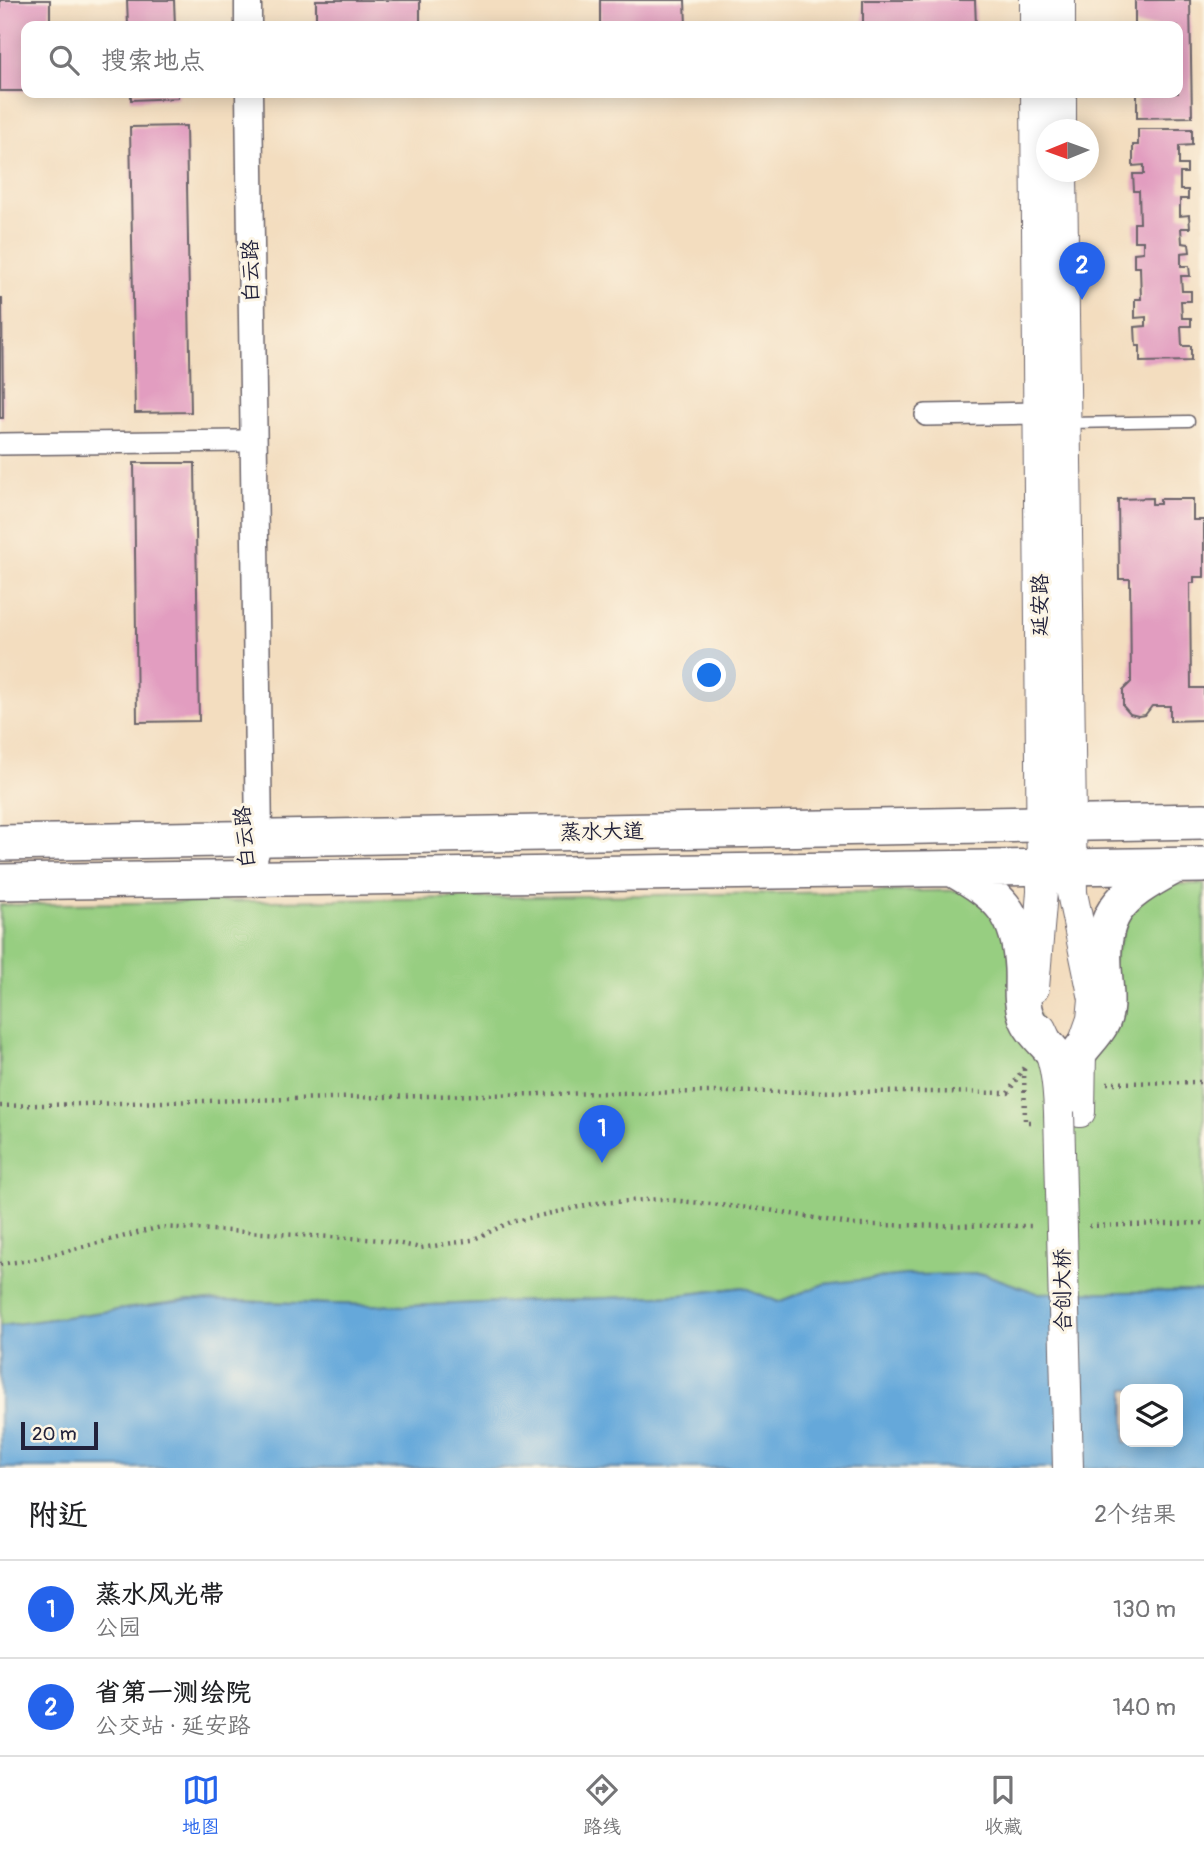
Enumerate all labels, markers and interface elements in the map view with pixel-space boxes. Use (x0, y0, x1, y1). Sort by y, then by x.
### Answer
search box (21, 21, 1183, 98)
icon: search (45, 41, 83, 79)
text: 搜索地点 (101, 45, 205, 77)
north arrow (1036, 119, 1099, 182)
street label: 白云路 (237, 239, 265, 303)
pin: 2 (1059, 242, 1105, 300)
street label: 延安路 (1027, 574, 1054, 637)
your location (692, 658, 726, 692)
street label: 白云路 (229, 804, 261, 870)
street label: 蒸水大道 (560, 818, 644, 846)
pin: 1 (579, 1105, 625, 1163)
street label: 合创大桥 (1049, 1248, 1077, 1332)
map controls (1120, 1384, 1183, 1447)
button: layers (1120, 1384, 1183, 1447)
scale bar (21, 1419, 98, 1451)
text: 20 m (32, 1422, 77, 1446)
text: 附近 (28, 1497, 88, 1534)
text: 2个结果 (1094, 1500, 1176, 1529)
text: 蒸水风光带 (95, 1579, 225, 1611)
text: 1 (47, 1595, 56, 1624)
text: 130 m (1113, 1595, 1176, 1624)
text: 公园 (95, 1613, 141, 1642)
text: 省第一测绘院 (95, 1677, 251, 1709)
text: 2 (45, 1693, 57, 1722)
text: 140 m (1113, 1693, 1176, 1722)
text: 公交站 · 延安路 (95, 1711, 250, 1740)
tab: 地图 (182, 1771, 220, 1839)
tab: 路线 (583, 1771, 621, 1839)
tab: 收藏 (984, 1771, 1022, 1839)

